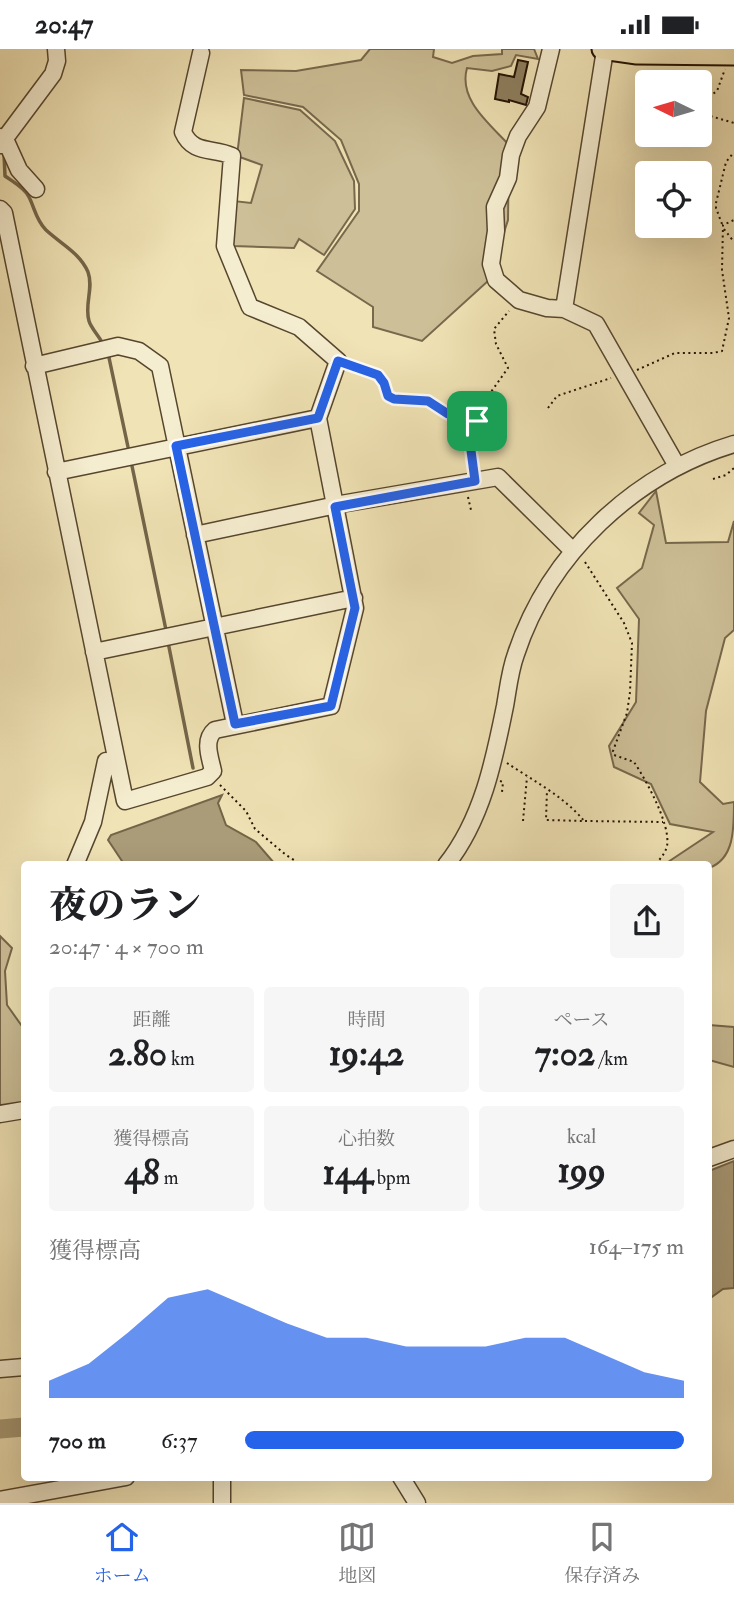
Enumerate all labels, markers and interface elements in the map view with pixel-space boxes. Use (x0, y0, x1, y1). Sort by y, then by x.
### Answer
text: 20:47 (35, 9, 93, 41)
north arrow (635, 70, 712, 147)
map controls (635, 70, 712, 238)
button: locate (635, 161, 712, 238)
pin (447, 391, 507, 451)
icon: arrive (458, 402, 496, 440)
text: 夜のラン (49, 882, 201, 930)
button: share (610, 884, 684, 958)
text: 20:47 · 4 × 700 m (49, 932, 204, 961)
text: 距離 (132, 1008, 171, 1032)
text: 時間 (347, 1008, 386, 1032)
text: ペース (553, 1008, 610, 1032)
text: 2.80 (108, 1032, 167, 1076)
text: 19:42 (329, 1032, 404, 1076)
text: 7:02 (535, 1032, 595, 1076)
text: km (167, 1047, 195, 1071)
text: /km (595, 1047, 628, 1071)
text: kcal (567, 1125, 596, 1149)
text: 獲得標高 (113, 1127, 190, 1151)
text: 心拍数 (338, 1127, 395, 1151)
text: 199 (557, 1149, 606, 1193)
text: 48 (124, 1151, 160, 1195)
text: 144 (323, 1151, 373, 1195)
text: m (160, 1166, 179, 1190)
text: bpm (373, 1166, 410, 1190)
text: 164–175 m (589, 1232, 684, 1261)
text: 獲得標高 (49, 1236, 141, 1265)
text: 700 m (49, 1426, 106, 1455)
text: 6:37 (161, 1426, 198, 1455)
tab: ホーム (94, 1518, 151, 1588)
tab: 地図 (338, 1518, 376, 1588)
tab: 保存済み (564, 1518, 640, 1588)

